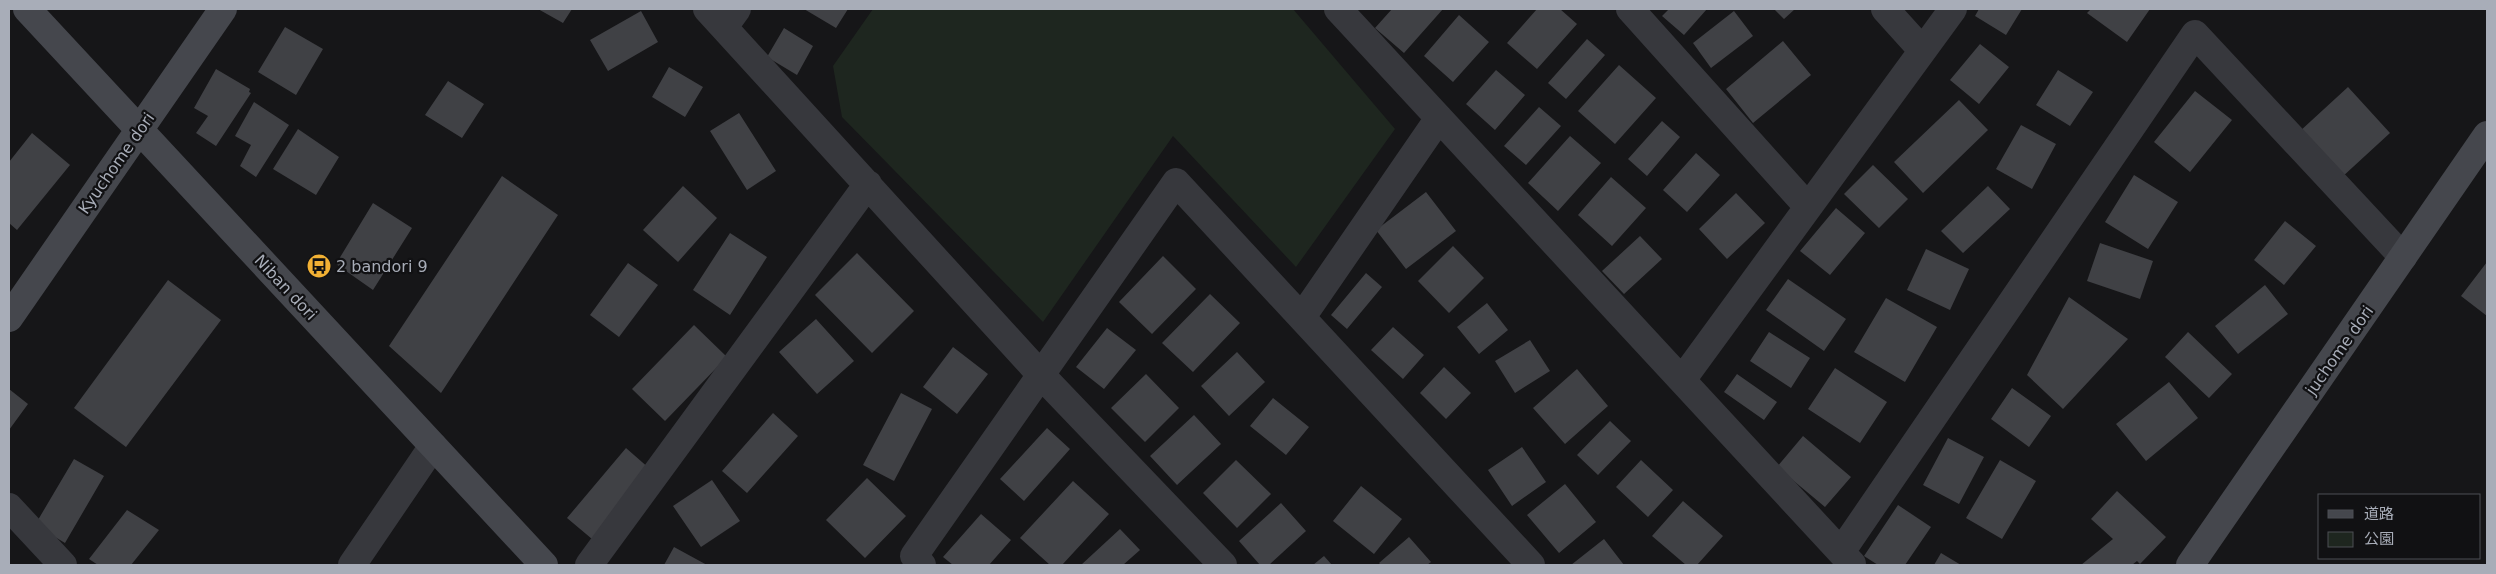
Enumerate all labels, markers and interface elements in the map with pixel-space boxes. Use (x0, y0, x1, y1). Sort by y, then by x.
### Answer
street label: Kyuchome dori (74, 109, 158, 218)
street label: Niban dori (251, 251, 321, 324)
bus stop icon: 2 bandori 9 (306, 253, 332, 279)
place label: 2 bandori 9 (336, 257, 428, 276)
street label: juchome dori (2301, 302, 2377, 399)
legend (2318, 494, 2481, 559)
text: 道路 (2364, 505, 2394, 523)
text: 公園 (2364, 530, 2394, 548)

